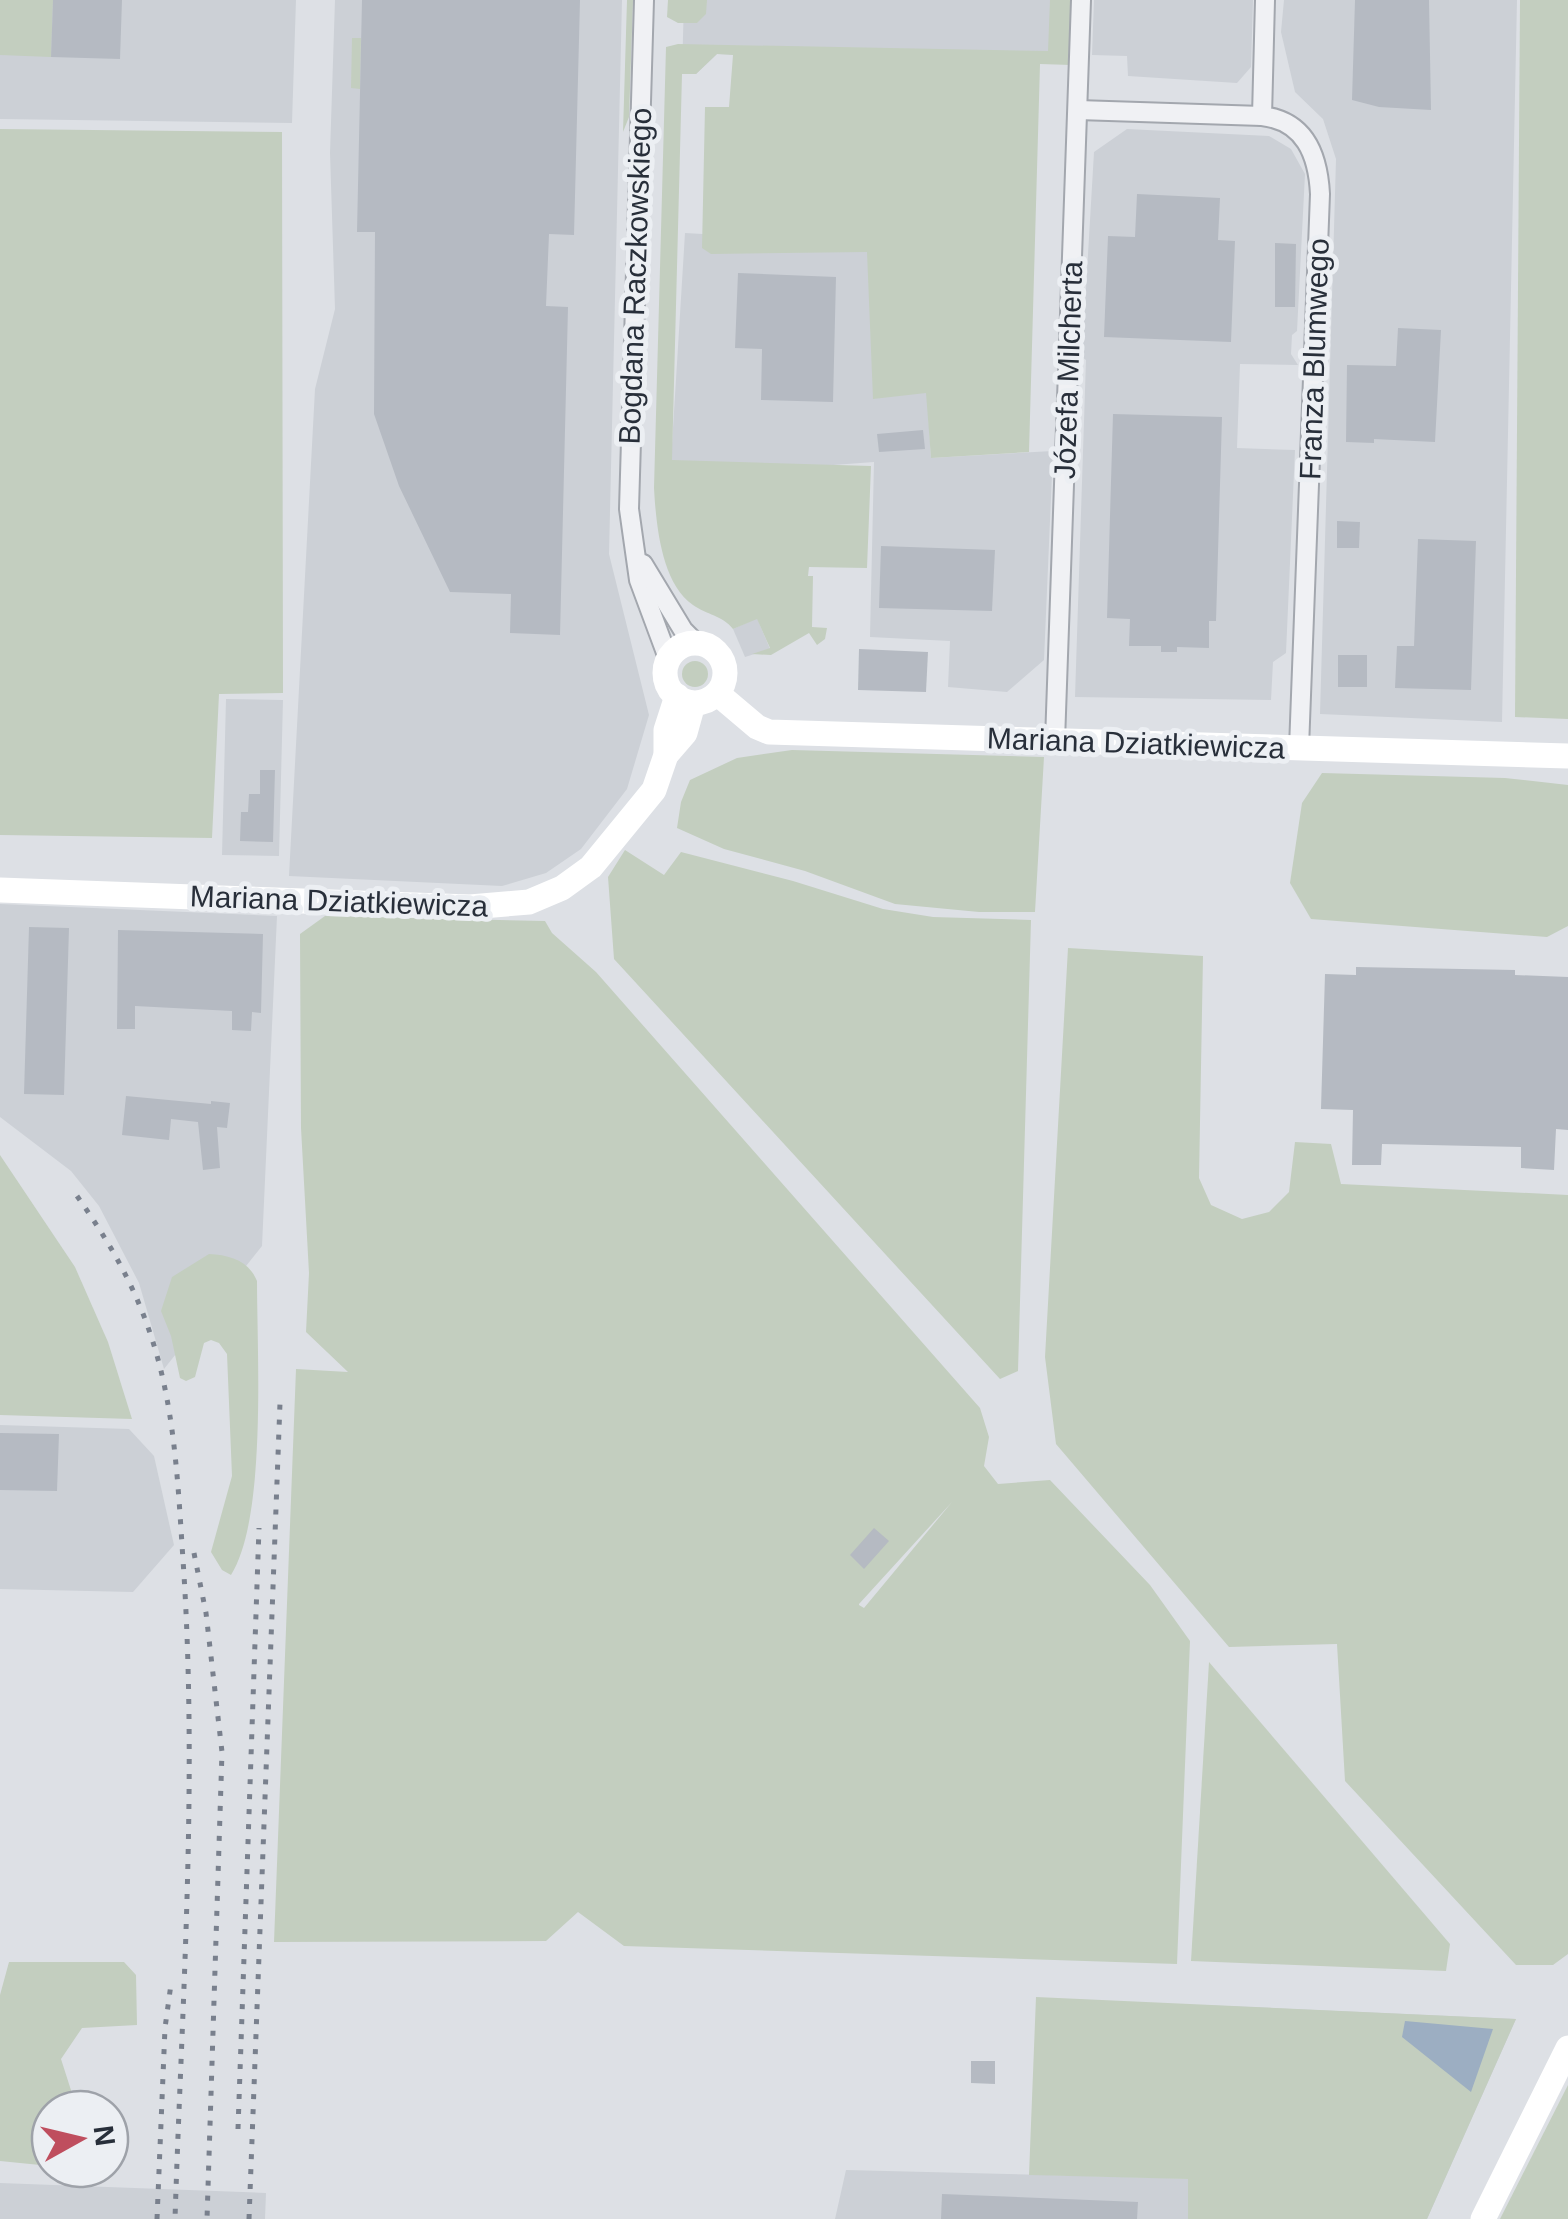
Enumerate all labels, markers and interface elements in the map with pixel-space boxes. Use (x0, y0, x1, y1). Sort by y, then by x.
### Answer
street label: Bogdana Raczkowskiego (613, 107, 657, 445)
street label: Franza Blumwego (1293, 238, 1335, 480)
street label: Józefa Milcherta (1048, 260, 1088, 480)
street label: Mariana Dziatkiewicza (986, 721, 1286, 765)
street label: Mariana Dziatkiewicza (189, 879, 489, 923)
north arrow (30, 2089, 130, 2189)
text: N (88, 2123, 121, 2148)

